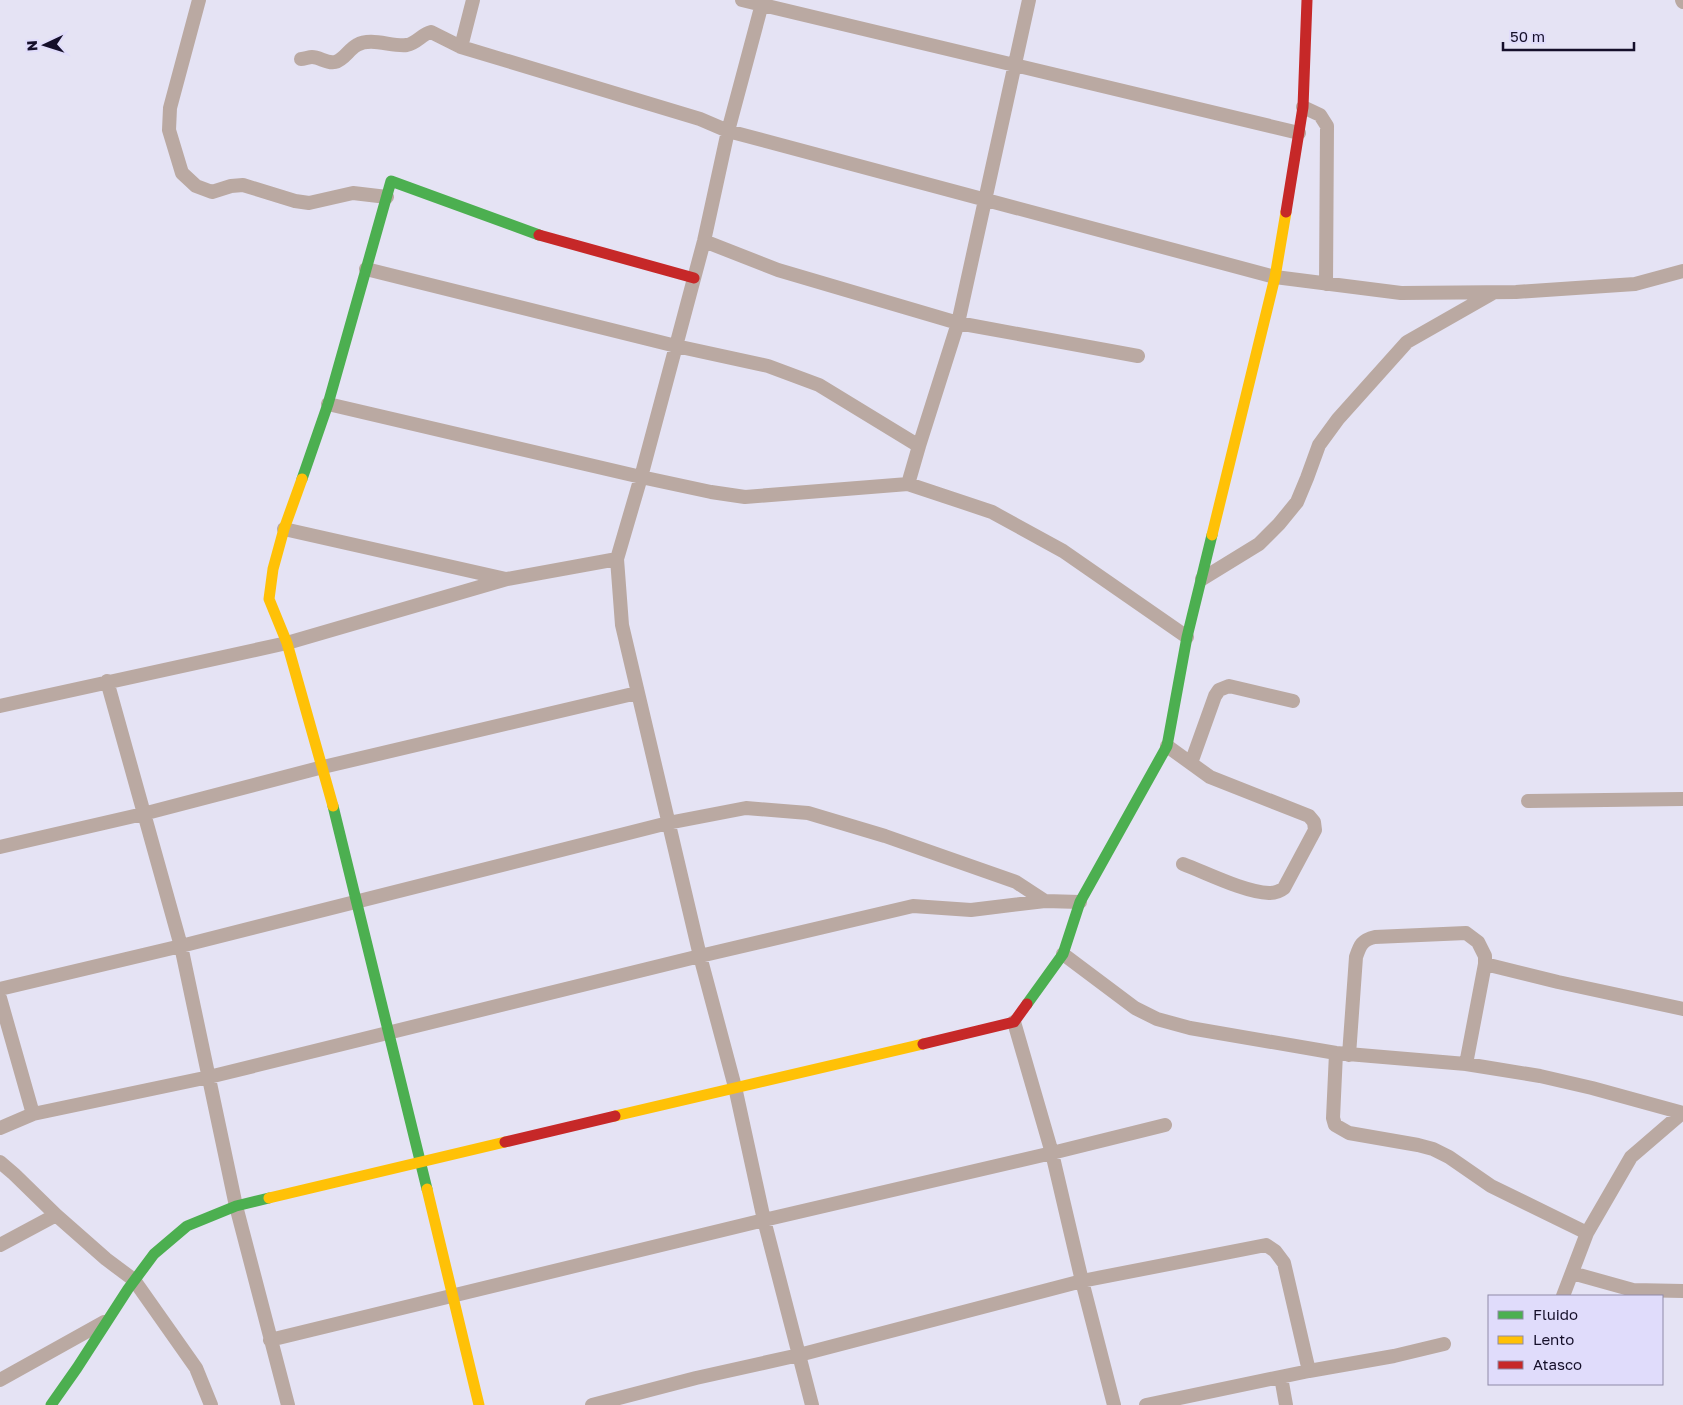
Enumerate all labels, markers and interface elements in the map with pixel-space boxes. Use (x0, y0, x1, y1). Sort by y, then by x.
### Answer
north arrow (20, 20, 70, 70)
scale bar (1503, 20, 1634, 52)
text: 50 m (1510, 27, 1545, 45)
text: N (23, 40, 40, 52)
legend (1488, 1295, 1663, 1385)
text: Fluido (1533, 1305, 1578, 1323)
text: Lento (1533, 1330, 1574, 1348)
text: Atasco (1533, 1355, 1582, 1373)

